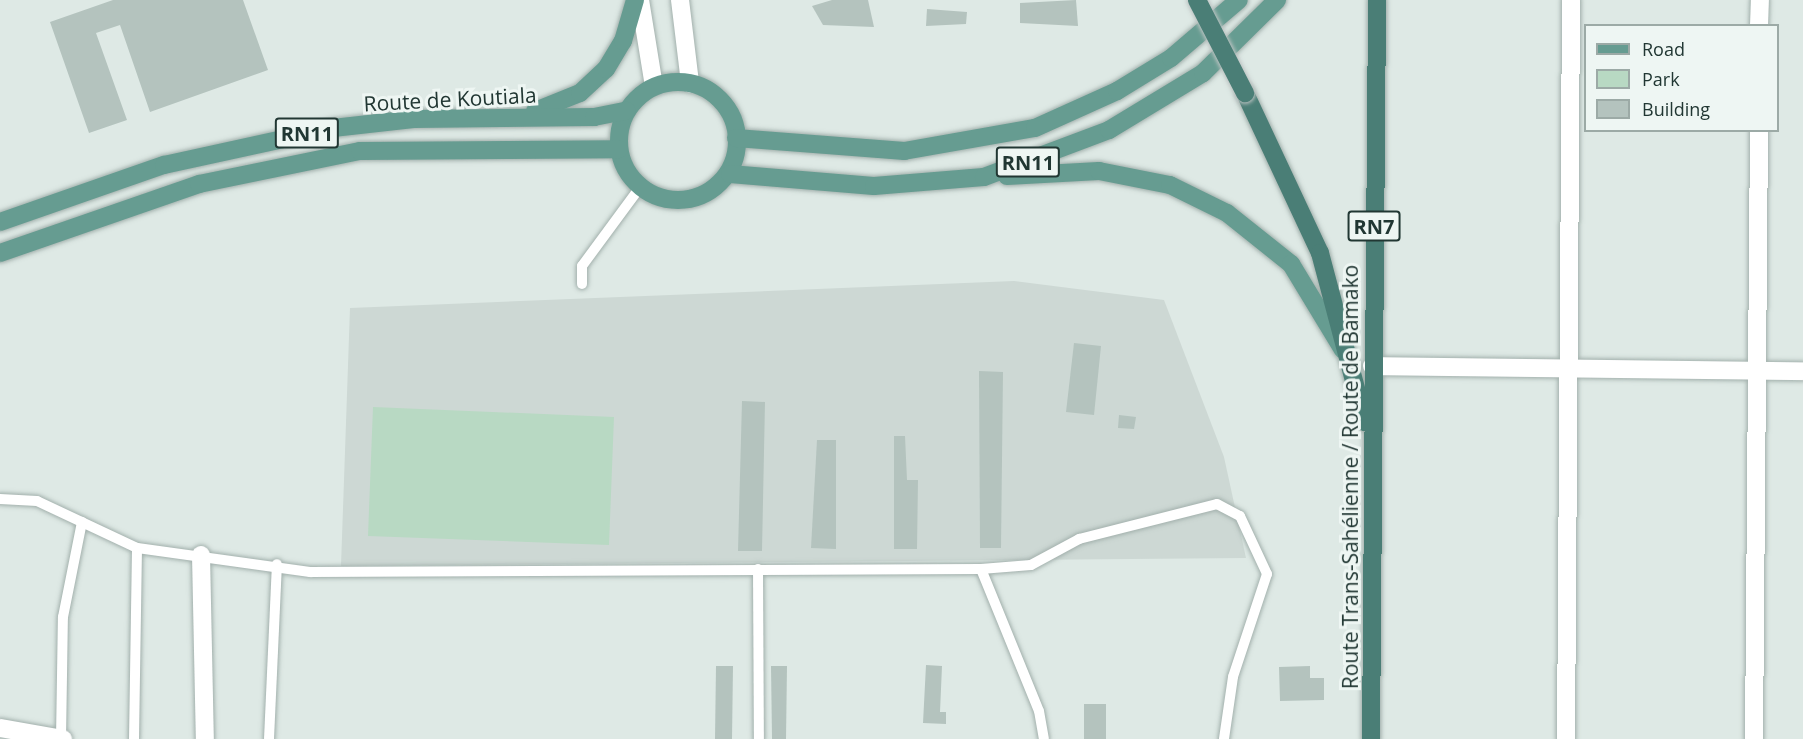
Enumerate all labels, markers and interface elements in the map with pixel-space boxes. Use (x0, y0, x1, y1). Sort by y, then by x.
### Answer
legend (1584, 24, 1779, 132)
text: Road (1642, 37, 1685, 61)
text: Park (1642, 67, 1680, 91)
street label: Route de Koutiala (363, 82, 537, 116)
text: Building (1642, 97, 1710, 121)
road number: RN11 (274, 116, 340, 150)
road number: RN11 (995, 145, 1061, 179)
road number: RN7 (1347, 209, 1401, 243)
street label: Route Trans-Sahélienne / Route de Bamako (1337, 265, 1363, 689)

